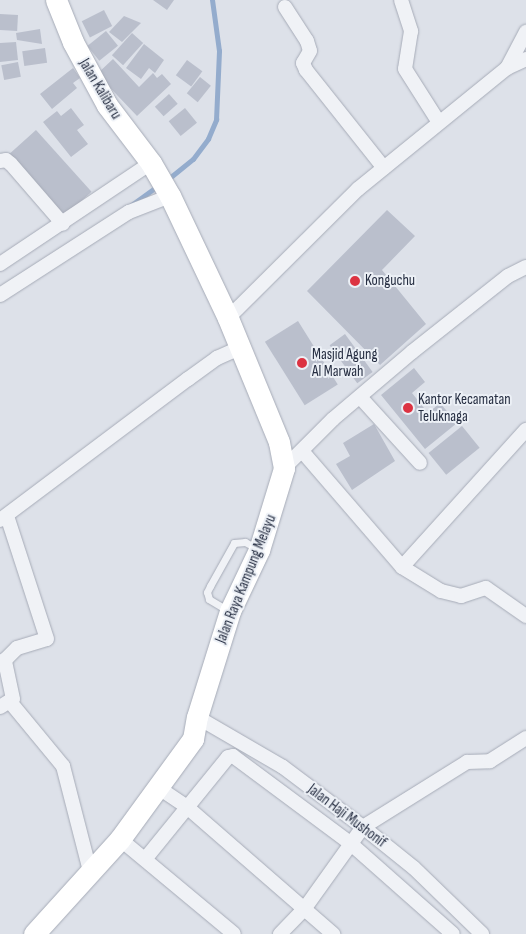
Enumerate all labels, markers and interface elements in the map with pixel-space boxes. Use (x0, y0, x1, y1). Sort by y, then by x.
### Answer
street label: Jalan Kalibaru (75, 56, 125, 122)
place label: Konguchu (365, 272, 415, 290)
marker: Konguchu (349, 275, 361, 287)
place label: Masjid Agung Al Marwah (312, 345, 377, 380)
marker: Masjid Agung Al Marwah (296, 357, 308, 369)
place label: Kantor Kecamatan Teluknaga (418, 390, 511, 425)
marker: Kantor Kecamatan Teluknaga (402, 402, 414, 414)
street label: Jalan Raya Kampung Melayu (212, 512, 280, 646)
street label: Jalan Haji Mushonif (304, 780, 390, 852)

